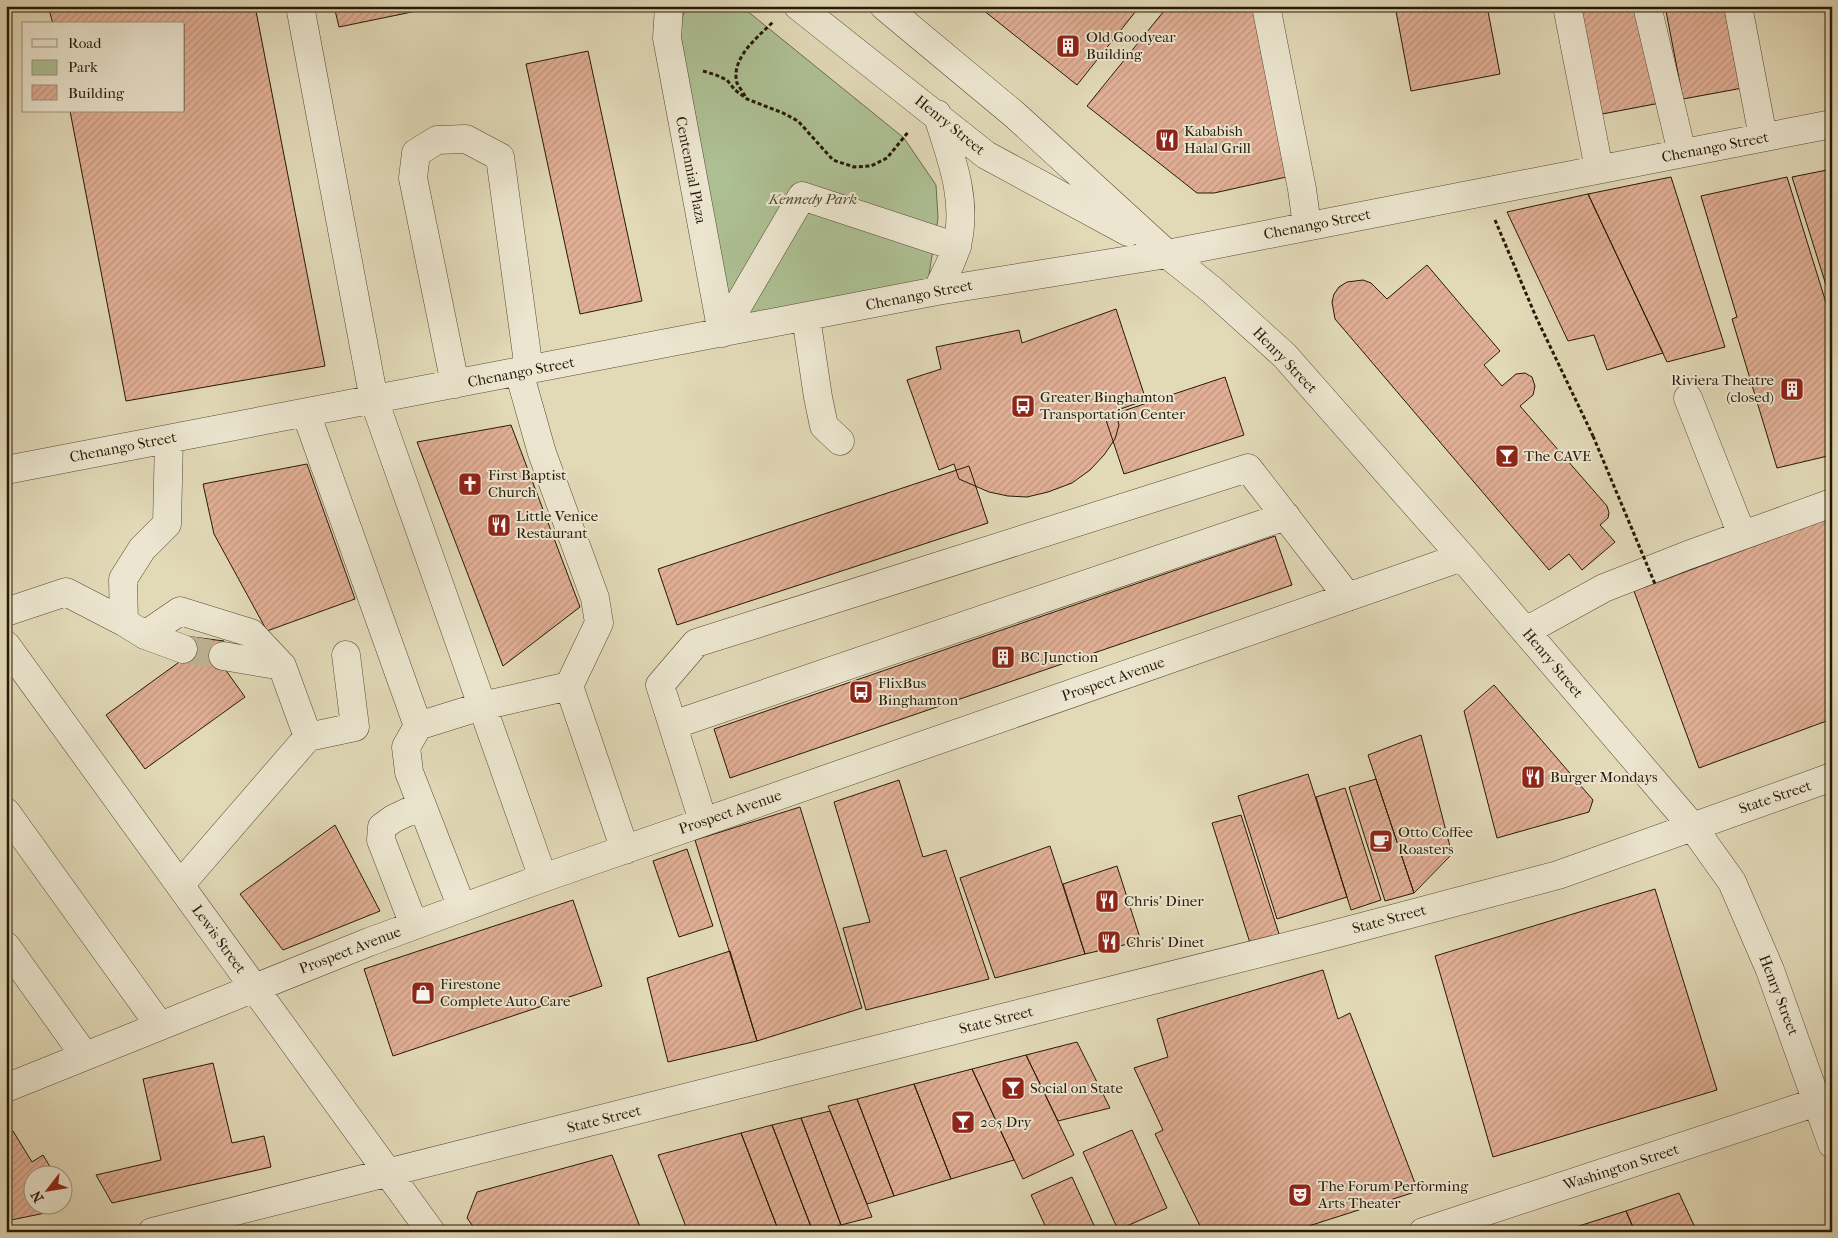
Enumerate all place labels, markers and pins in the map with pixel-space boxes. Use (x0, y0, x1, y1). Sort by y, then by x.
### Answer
place label: Old Goodyear Building (1086, 28, 1176, 63)
building icon: Old Goodyear Building (1055, 33, 1081, 59)
place label: Kababish Halal Grill (1184, 122, 1251, 157)
restaurant icon: Kababish Halal Grill (1154, 127, 1180, 153)
place label: Riviera Theatre (closed) (1671, 371, 1775, 406)
building icon: Riviera Theatre (closed) (1779, 376, 1805, 402)
place label: Greater Binghamton Transportation Center (1040, 388, 1186, 423)
bus stop icon: Greater Binghamton Transportation Center (1010, 393, 1036, 419)
bar icon: The CAVE (1494, 443, 1520, 469)
place label: The CAVE (1524, 447, 1591, 465)
place label: First Baptist Church (488, 466, 567, 501)
church icon: First Baptist Church (457, 471, 483, 497)
place label: Little Venice Restaurant (516, 507, 599, 542)
restaurant icon: Little Venice Restaurant (486, 512, 512, 538)
building icon: BC Junction (990, 644, 1016, 670)
place label: BC Junction (1020, 648, 1098, 666)
place label: FlixBus Binghamton (878, 674, 958, 709)
bus stop icon: FlixBus Binghamton (848, 679, 874, 705)
restaurant icon: Burger Mondays (1520, 764, 1546, 790)
place label: Burger Mondays (1550, 768, 1658, 786)
place label: Otto Coffee Roasters (1398, 823, 1473, 858)
cafe icon: Otto Coffee Roasters (1368, 828, 1394, 854)
restaurant icon: Chris' Diner (1094, 888, 1120, 914)
place label: Chris' Diner (1124, 892, 1204, 910)
restaurant icon: Chris' Dinet (1096, 929, 1122, 955)
place label: Chris' Dinet (1126, 933, 1205, 951)
place label: Firestone Complete Auto Care (440, 975, 571, 1010)
shop icon: Firestone Complete Auto Care (410, 980, 436, 1006)
bar icon: Social on State (1000, 1075, 1026, 1101)
place label: Social on State (1030, 1079, 1124, 1097)
bar icon: 205 Dry (950, 1109, 976, 1135)
place label: 205 Dry (980, 1113, 1033, 1131)
place label: The Forum Performing Arts Theater (1317, 1177, 1469, 1212)
theatre icon: The Forum Performing Arts Theater (1287, 1182, 1313, 1208)

